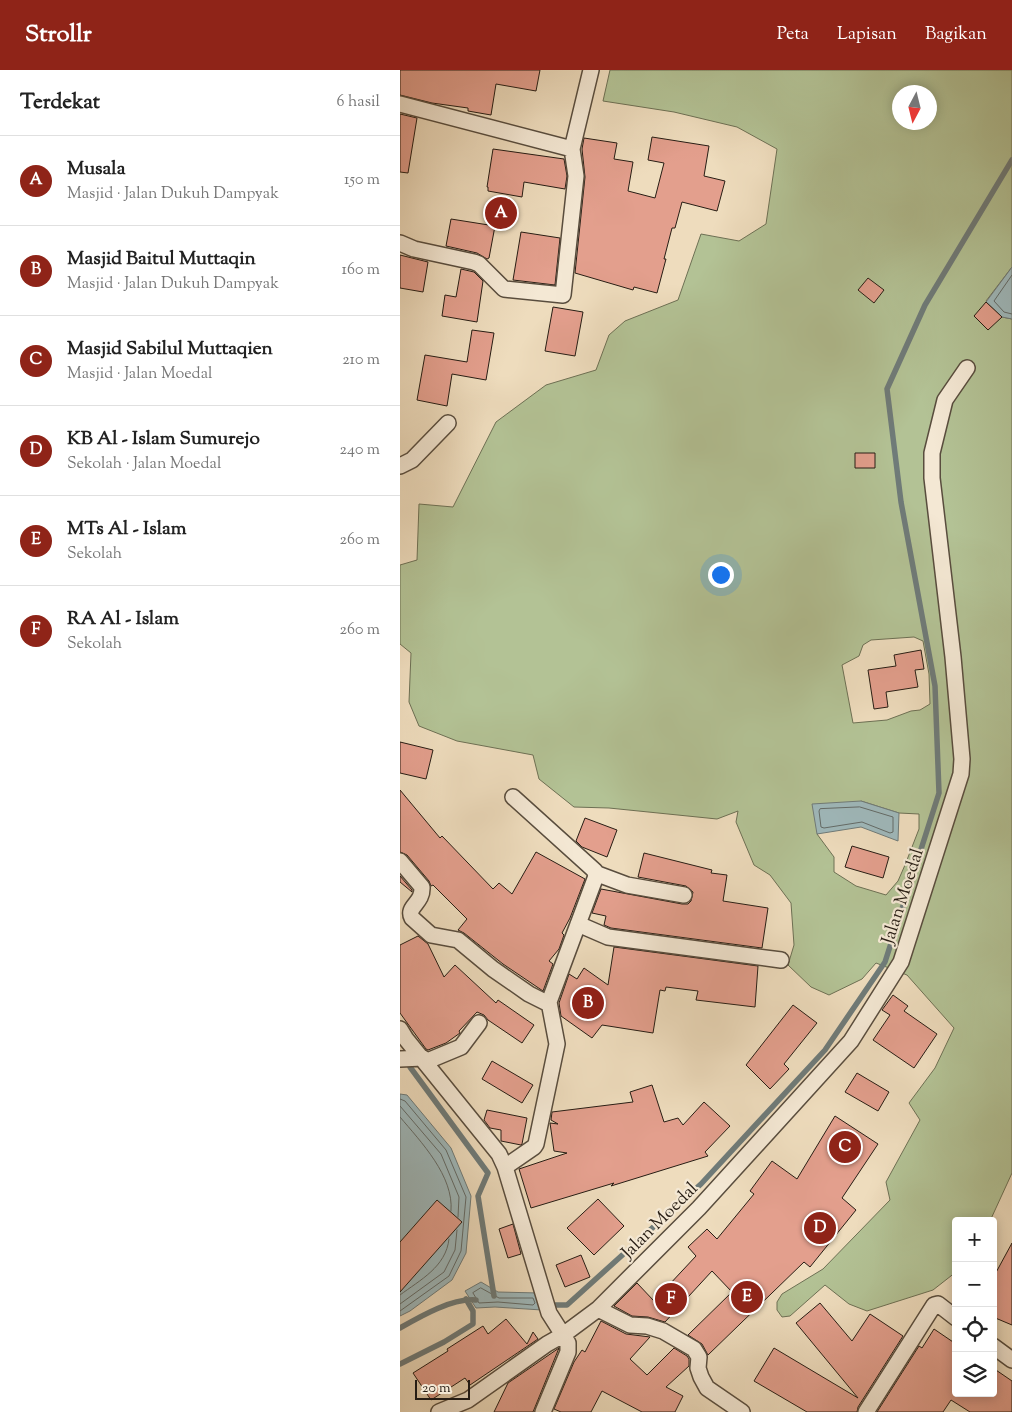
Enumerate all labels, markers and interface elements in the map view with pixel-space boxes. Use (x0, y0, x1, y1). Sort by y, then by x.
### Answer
text: Strollr (25, 18, 92, 52)
text: Peta (777, 22, 809, 48)
text: Lapisan (837, 22, 897, 48)
text: Bagikan (925, 22, 987, 48)
north arrow (892, 85, 937, 130)
text: Terdekat (20, 88, 100, 118)
text: 6 hasil (337, 91, 380, 114)
text: Musala (67, 156, 125, 183)
text: A (30, 169, 43, 192)
text: 150 m (344, 169, 380, 192)
text: Masjid · Jalan Dukuh Dampyak (67, 183, 279, 206)
pin: A (485, 194, 517, 232)
text: Masjid Baitul Muttaqin (67, 246, 256, 273)
text: B (31, 259, 41, 282)
text: 160 m (342, 259, 380, 282)
text: Masjid · Jalan Dukuh Dampyak (67, 273, 279, 296)
text: Masjid Sabilul Muttaqien (67, 336, 273, 363)
text: C (30, 349, 42, 372)
text: 210 m (342, 349, 380, 372)
text: Masjid · Jalan Moedal (67, 363, 213, 386)
text: KB Al - Islam Sumurejo (67, 426, 260, 453)
text: D (30, 439, 42, 462)
text: 240 m (339, 439, 380, 462)
text: Sekolah · Jalan Moedal (67, 453, 221, 476)
text: MTs Al - Islam (67, 516, 186, 543)
text: E (31, 529, 41, 552)
text: 260 m (339, 529, 380, 552)
text: Sekolah (67, 543, 122, 566)
your location (708, 562, 734, 588)
text: RA Al - Islam (67, 606, 179, 633)
text: F (32, 619, 40, 642)
text: 260 m (339, 619, 380, 642)
text: Sekolah (67, 633, 122, 656)
street label: Jalan Moedal (876, 845, 932, 949)
pin: B (572, 984, 604, 1022)
pin: C (829, 1128, 861, 1166)
street label: Jalan Moedal (615, 1177, 705, 1266)
pin: D (804, 1209, 836, 1247)
map controls (952, 1217, 997, 1397)
button: + (952, 1217, 997, 1262)
button: − (952, 1262, 997, 1307)
pin: E (731, 1278, 763, 1316)
pin: F (655, 1280, 687, 1318)
button: locate (952, 1307, 997, 1352)
button: layers (952, 1352, 997, 1397)
scale bar (415, 1377, 470, 1400)
text: 20 m (422, 1379, 451, 1399)

